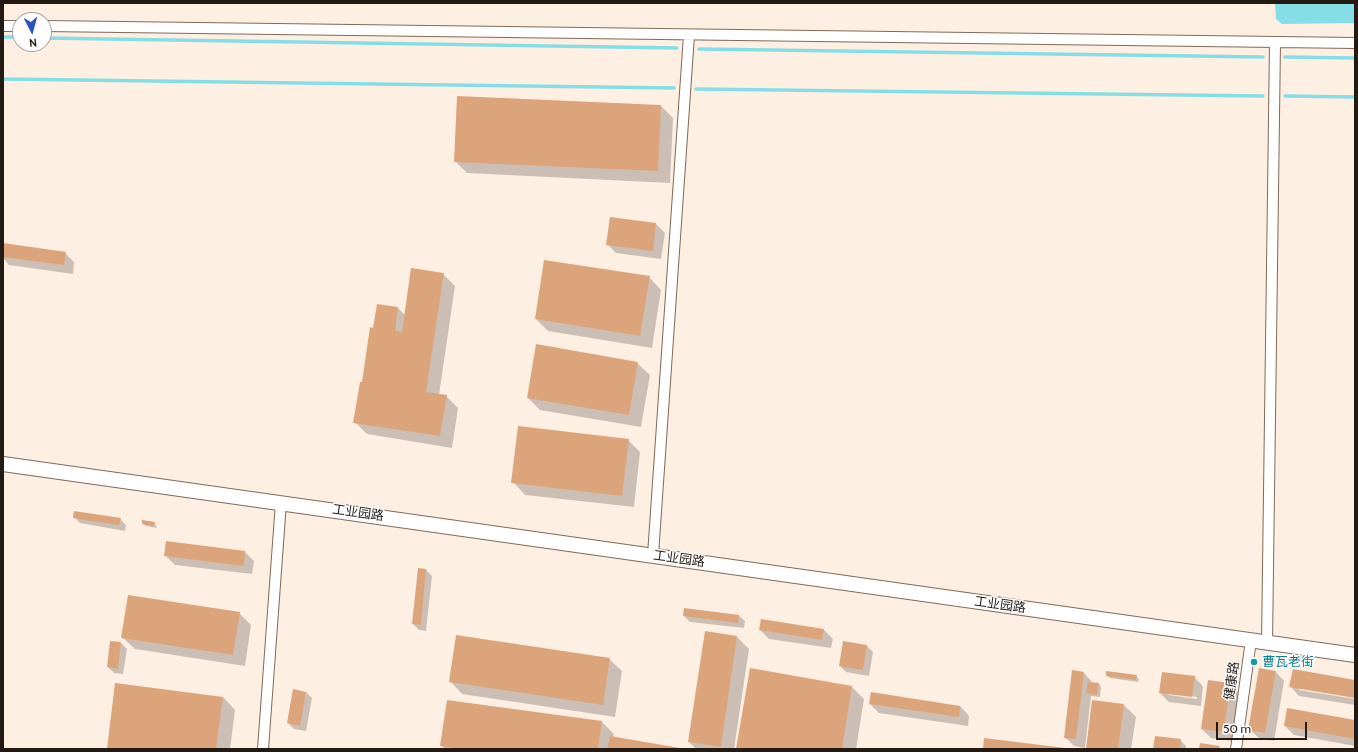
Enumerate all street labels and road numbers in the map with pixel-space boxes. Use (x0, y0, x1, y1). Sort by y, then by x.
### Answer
street label: 工业园路 (331, 502, 385, 524)
street label: 工业园路 (652, 548, 706, 570)
street label: 工业园路 (973, 594, 1027, 616)
street label: 健康路 (1222, 661, 1242, 701)

